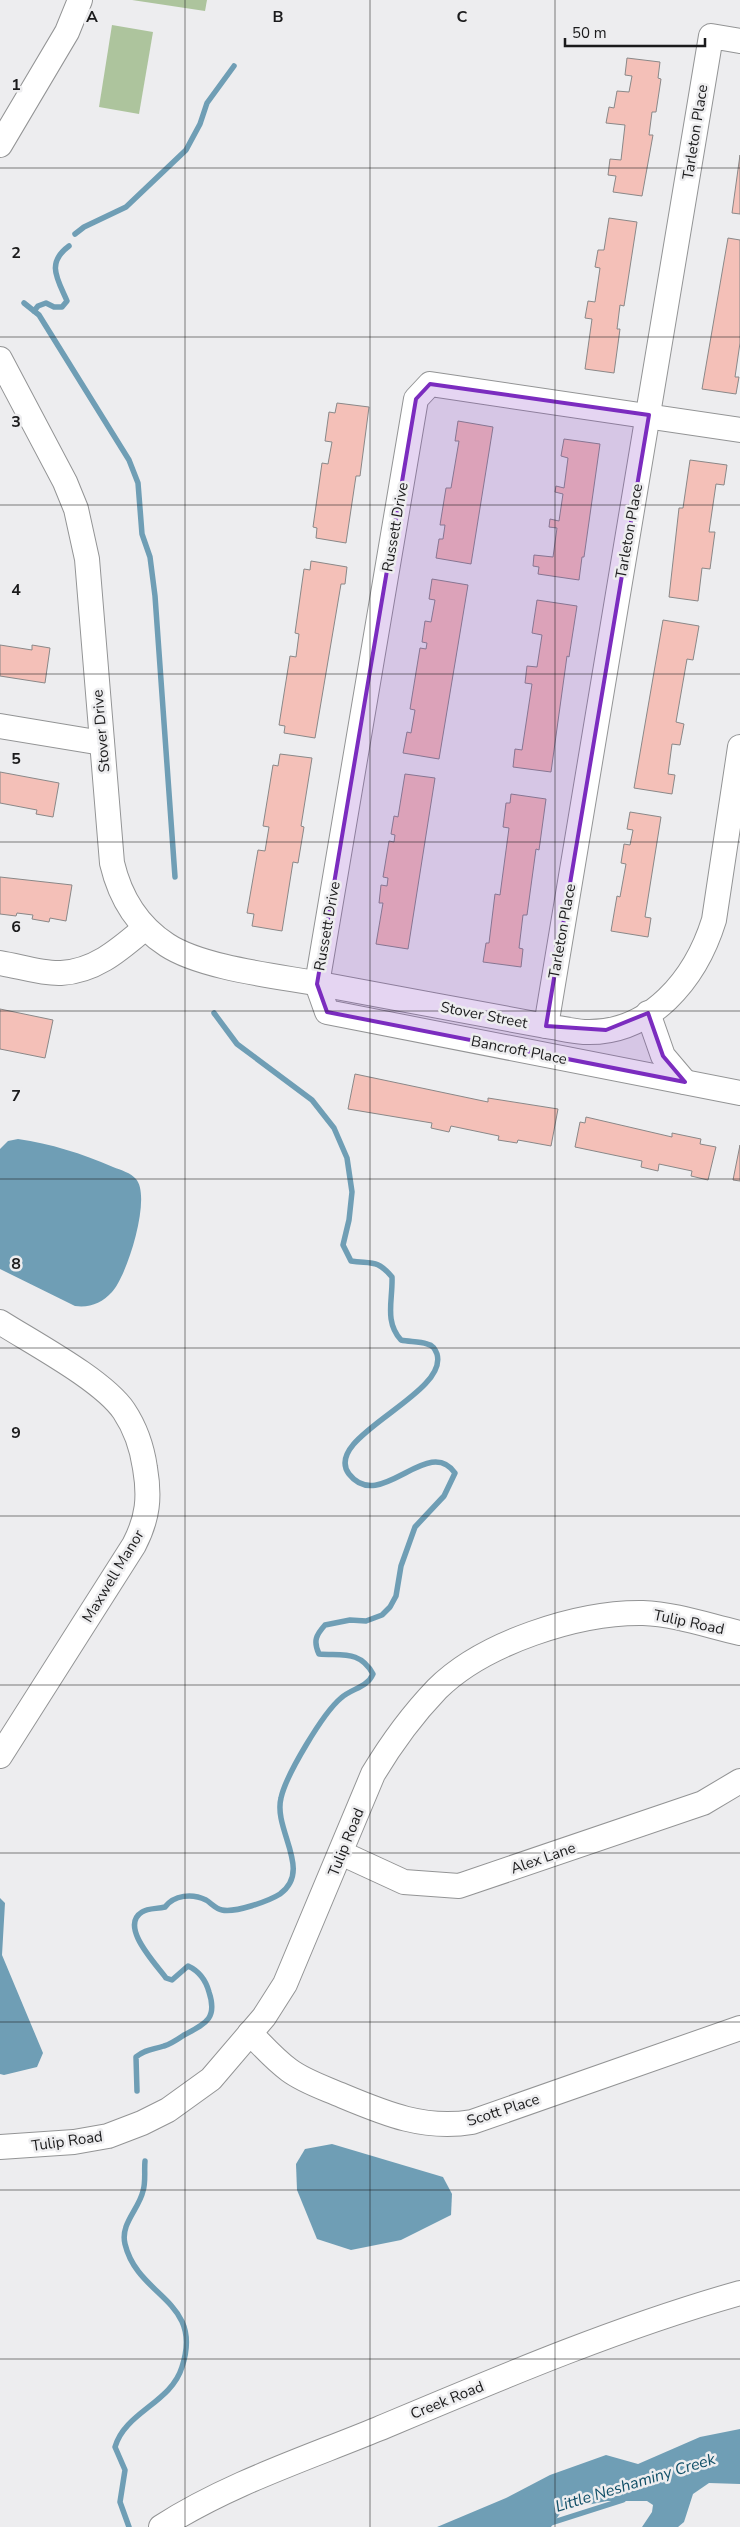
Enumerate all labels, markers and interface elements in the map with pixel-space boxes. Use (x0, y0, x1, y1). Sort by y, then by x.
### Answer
text: A (86, 6, 98, 28)
text: B (272, 6, 284, 28)
text: C (457, 6, 468, 28)
scale bar (565, 15, 705, 47)
text: 50 m (572, 23, 607, 43)
text: 1 (11, 74, 21, 96)
street label: Tarleton Place (678, 83, 712, 181)
text: 2 (11, 242, 21, 264)
text: 3 (11, 411, 21, 433)
street label: Russett Drive (377, 481, 413, 573)
street label: Tarleton Place (611, 482, 647, 580)
text: 4 (11, 579, 21, 601)
street label: Stover Drive (87, 689, 115, 773)
text: 5 (11, 748, 21, 770)
street label: Russett Drive (309, 880, 345, 972)
street label: Tarleton Place (544, 882, 580, 980)
text: 6 (11, 916, 21, 938)
street label: Stover Street (439, 997, 530, 1033)
street label: Bancroft Place (469, 1031, 569, 1069)
text: 7 (11, 1085, 21, 1107)
text: 8 (11, 1253, 21, 1275)
text: 9 (11, 1422, 21, 1444)
street label: Maxwell Manor (77, 1525, 149, 1626)
street label: Tulip Road (652, 1605, 726, 1639)
street label: Tulip Road (323, 1805, 369, 1879)
street label: Alex Lane (508, 1838, 578, 1878)
street label: Scott Place (464, 2089, 542, 2131)
street label: Tulip Road (30, 2126, 104, 2156)
street label: Creek Road (407, 2376, 487, 2424)
water label: Little Neshaminy Creek (552, 2448, 719, 2518)

